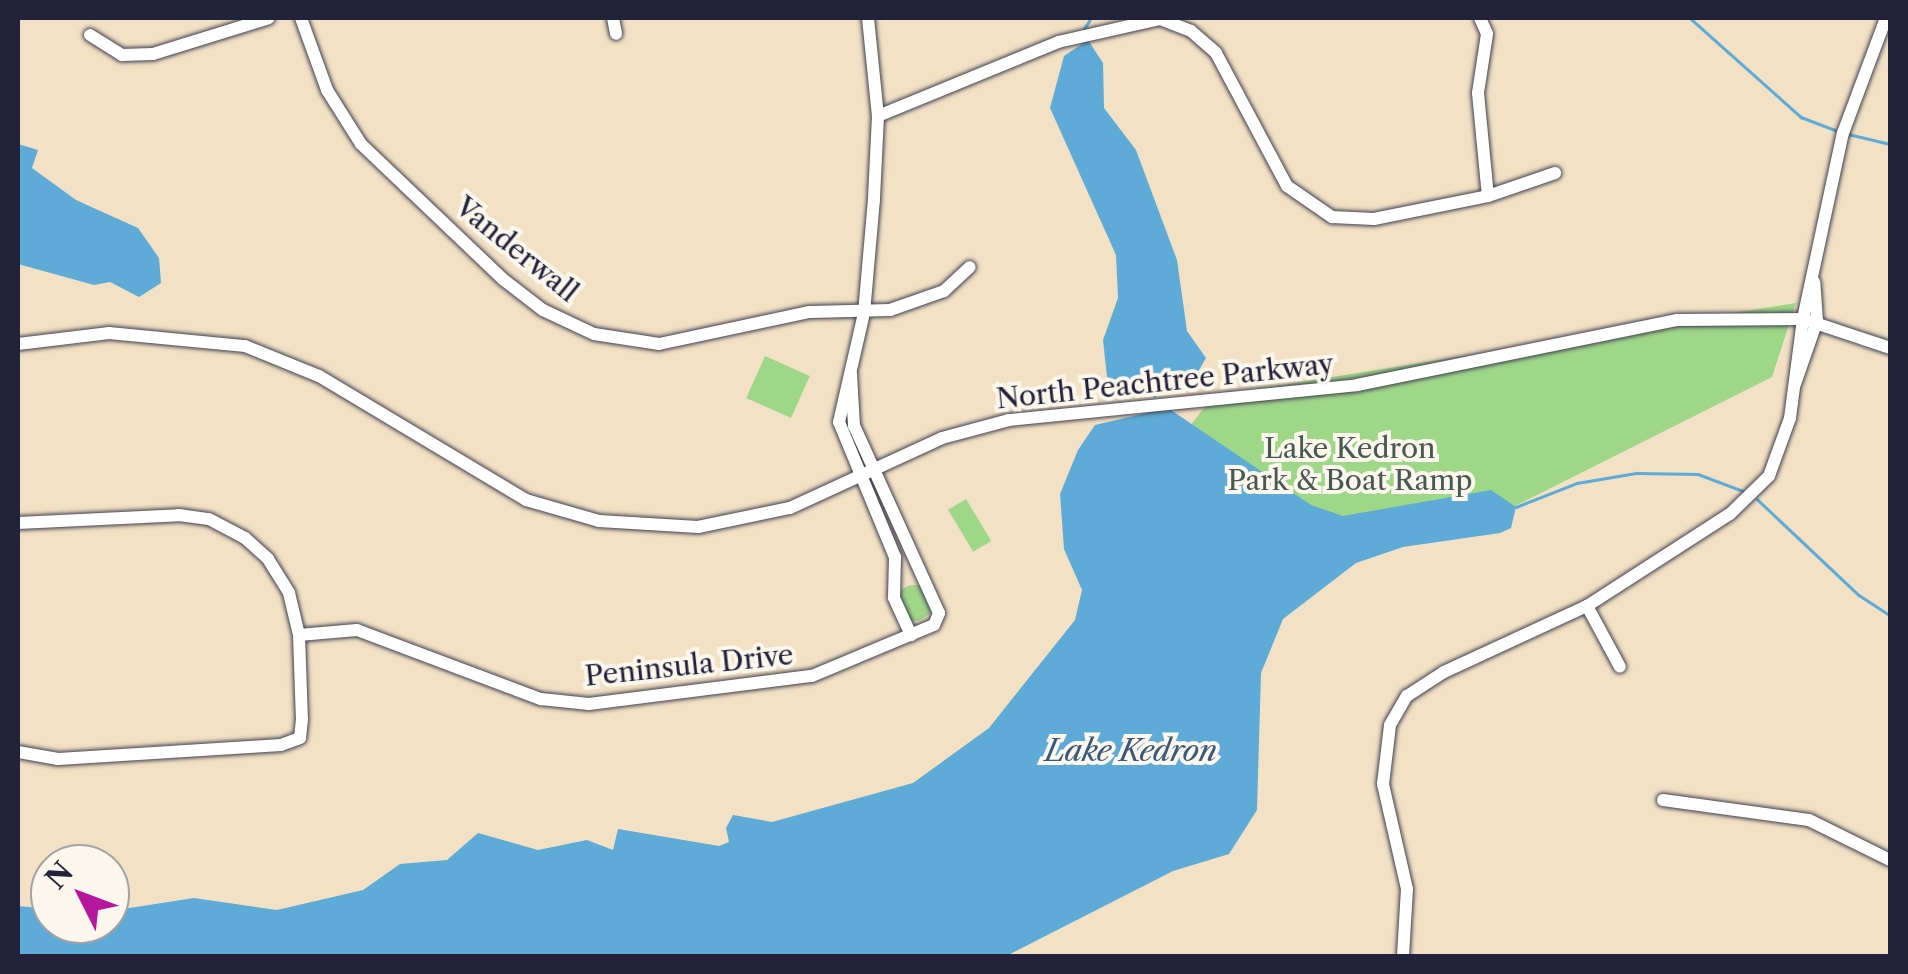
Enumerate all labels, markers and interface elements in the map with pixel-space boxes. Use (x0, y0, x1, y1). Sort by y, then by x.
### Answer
street label: Vanderwall (449, 189, 585, 309)
street label: North Peachtree Parkway (995, 347, 1335, 415)
park label: Lake Kedron Park & Boat Ramp (1227, 431, 1473, 497)
street label: Peninsula Drive (583, 637, 795, 693)
water label: Lake Kedron (1045, 733, 1217, 769)
north arrow (30, 844, 130, 944)
text: N (38, 855, 80, 896)

